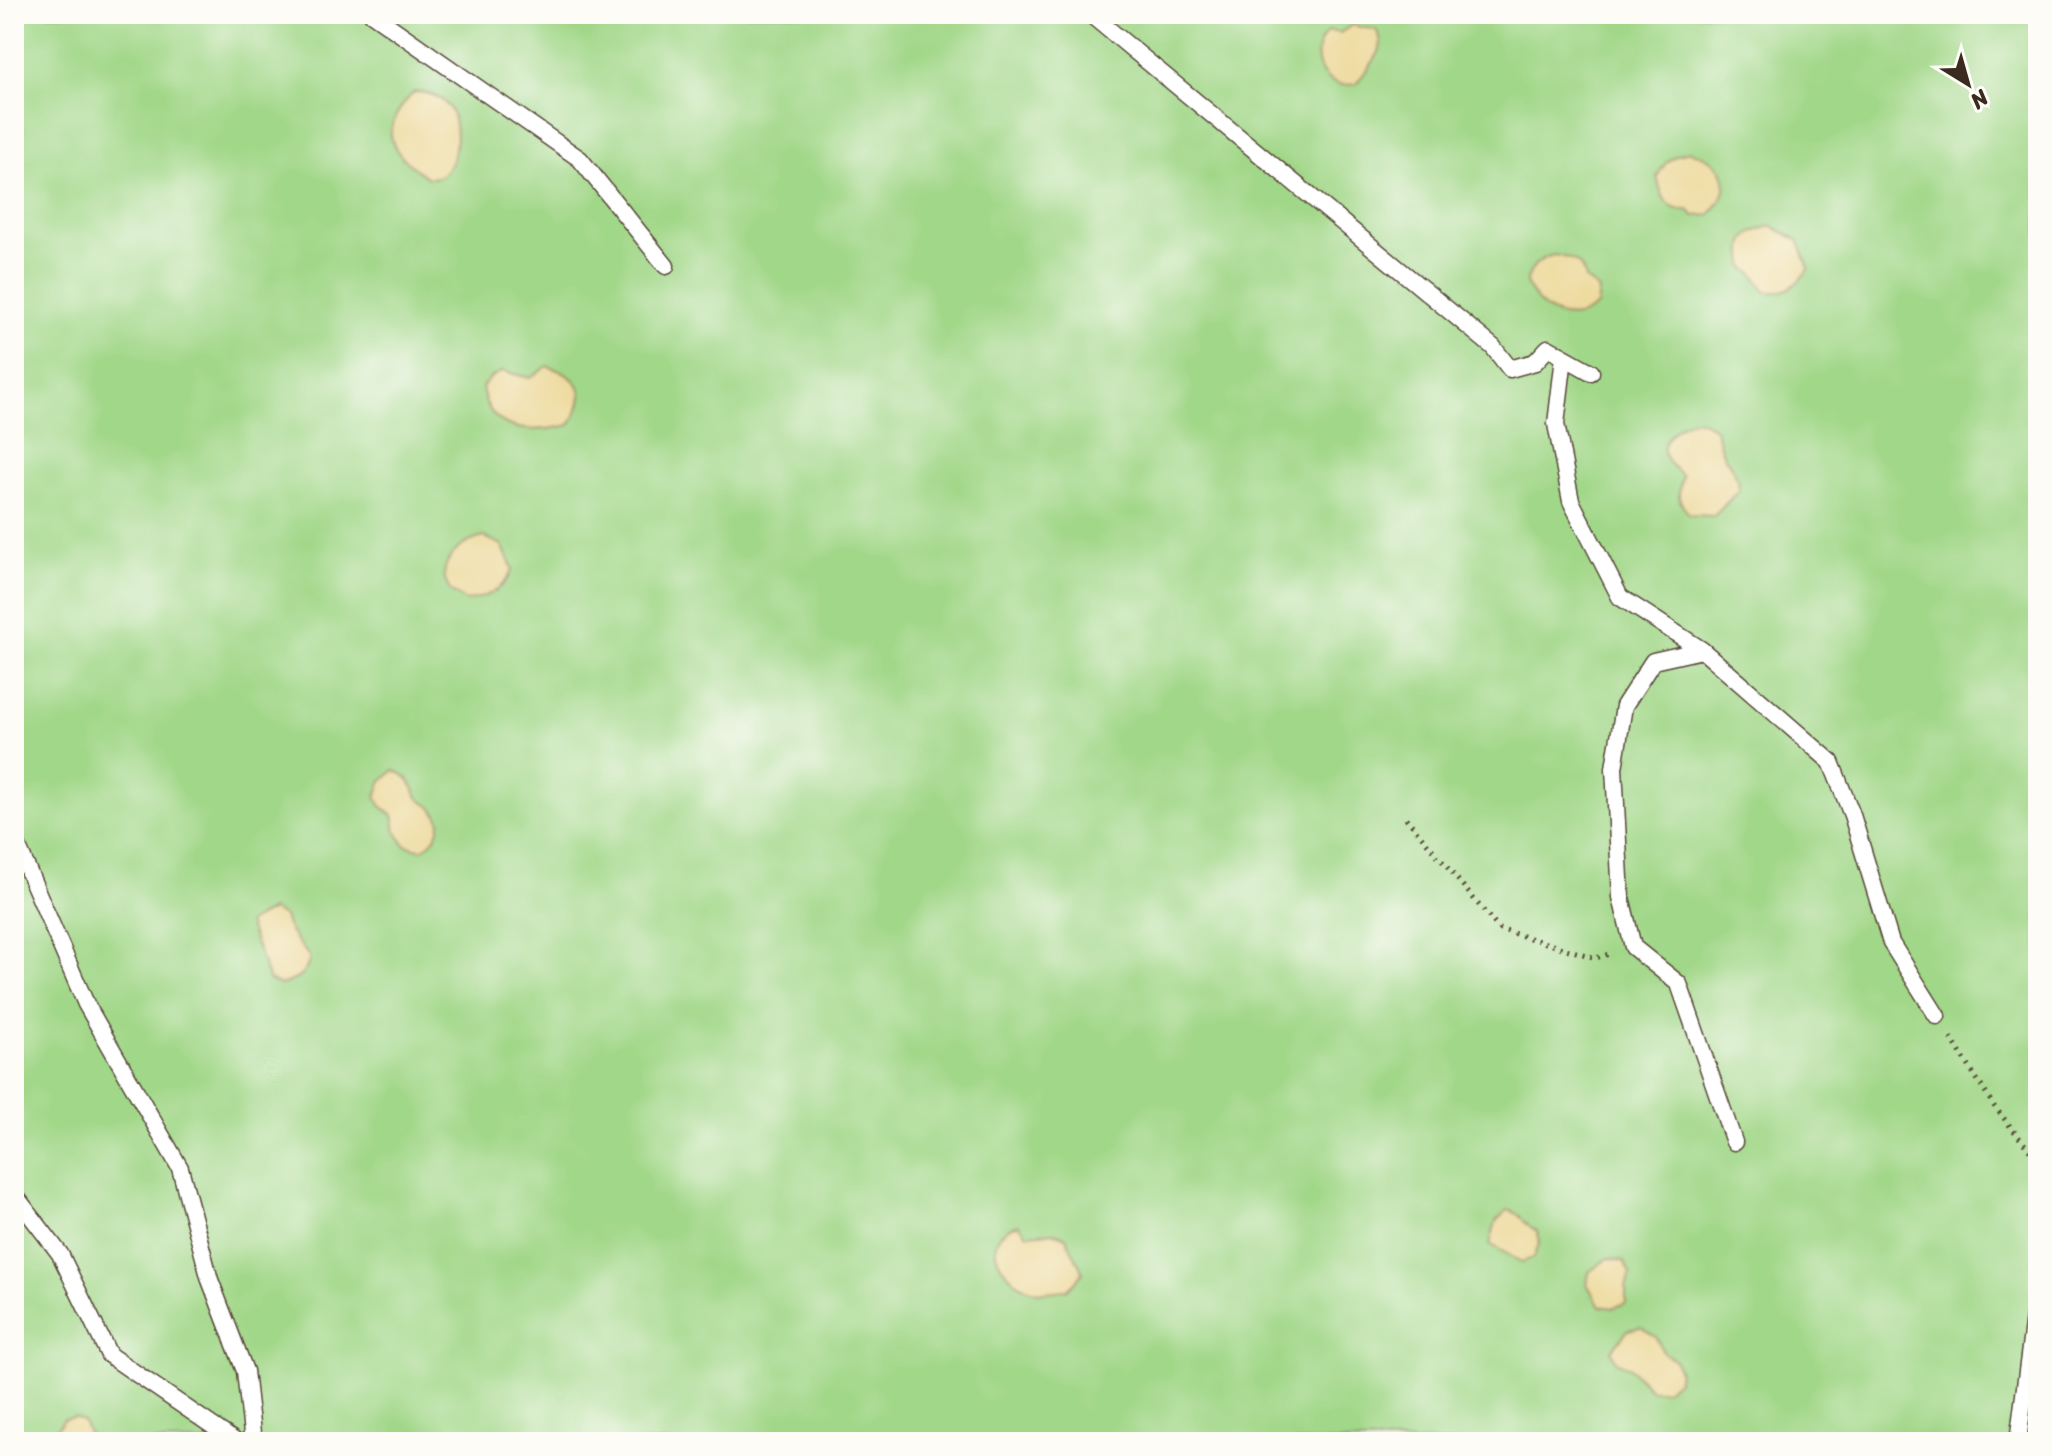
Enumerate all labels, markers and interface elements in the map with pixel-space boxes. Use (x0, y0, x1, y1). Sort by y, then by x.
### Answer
north arrow (1928, 44, 2008, 124)
text: N (1961, 79, 1998, 120)

